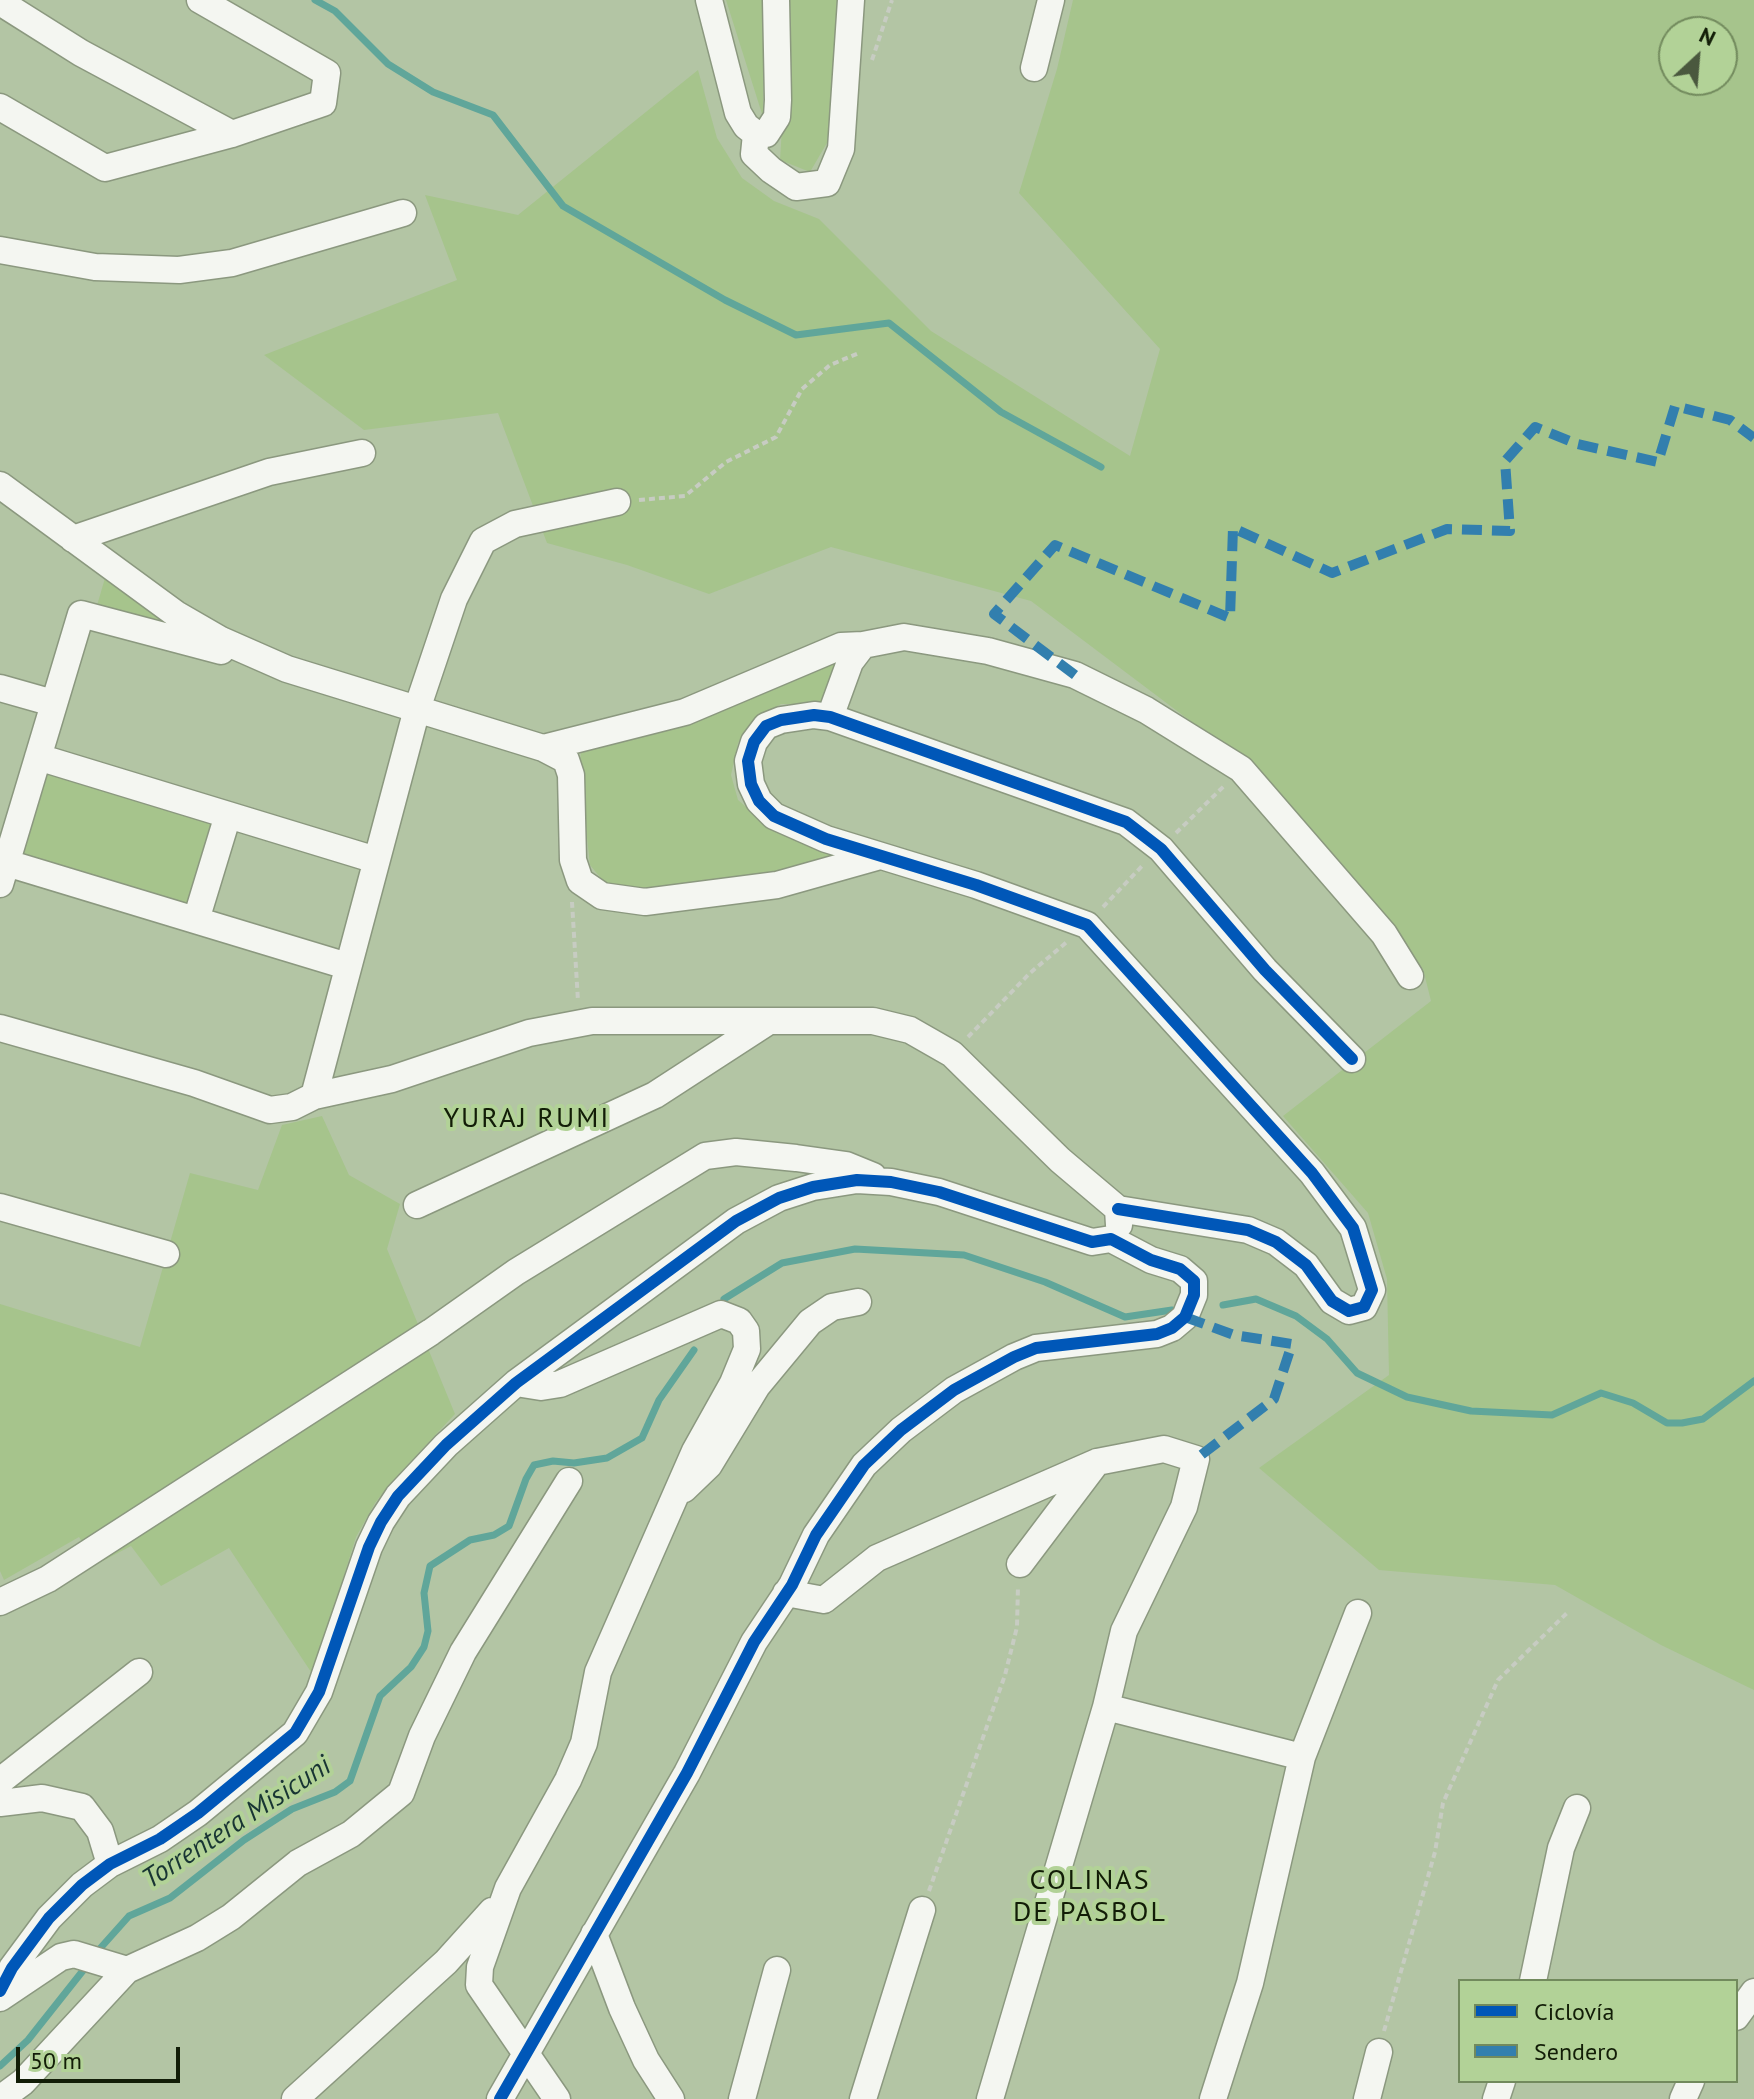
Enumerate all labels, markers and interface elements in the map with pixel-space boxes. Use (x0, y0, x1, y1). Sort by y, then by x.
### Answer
north arrow (1658, 16, 1738, 96)
text: N (1695, 20, 1720, 52)
district label: YURAJ RUMI (443, 1102, 611, 1136)
water label: Torrentera Misicuni (136, 1749, 338, 1897)
district label: COLINAS DE PASBOL (1013, 1864, 1167, 1930)
legend (1458, 1979, 1738, 2083)
text: Ciclovía (1534, 1996, 1614, 2027)
scale bar (20, 2031, 184, 2081)
text: Sendero (1534, 2036, 1618, 2067)
text: 50 m (30, 2045, 82, 2076)

